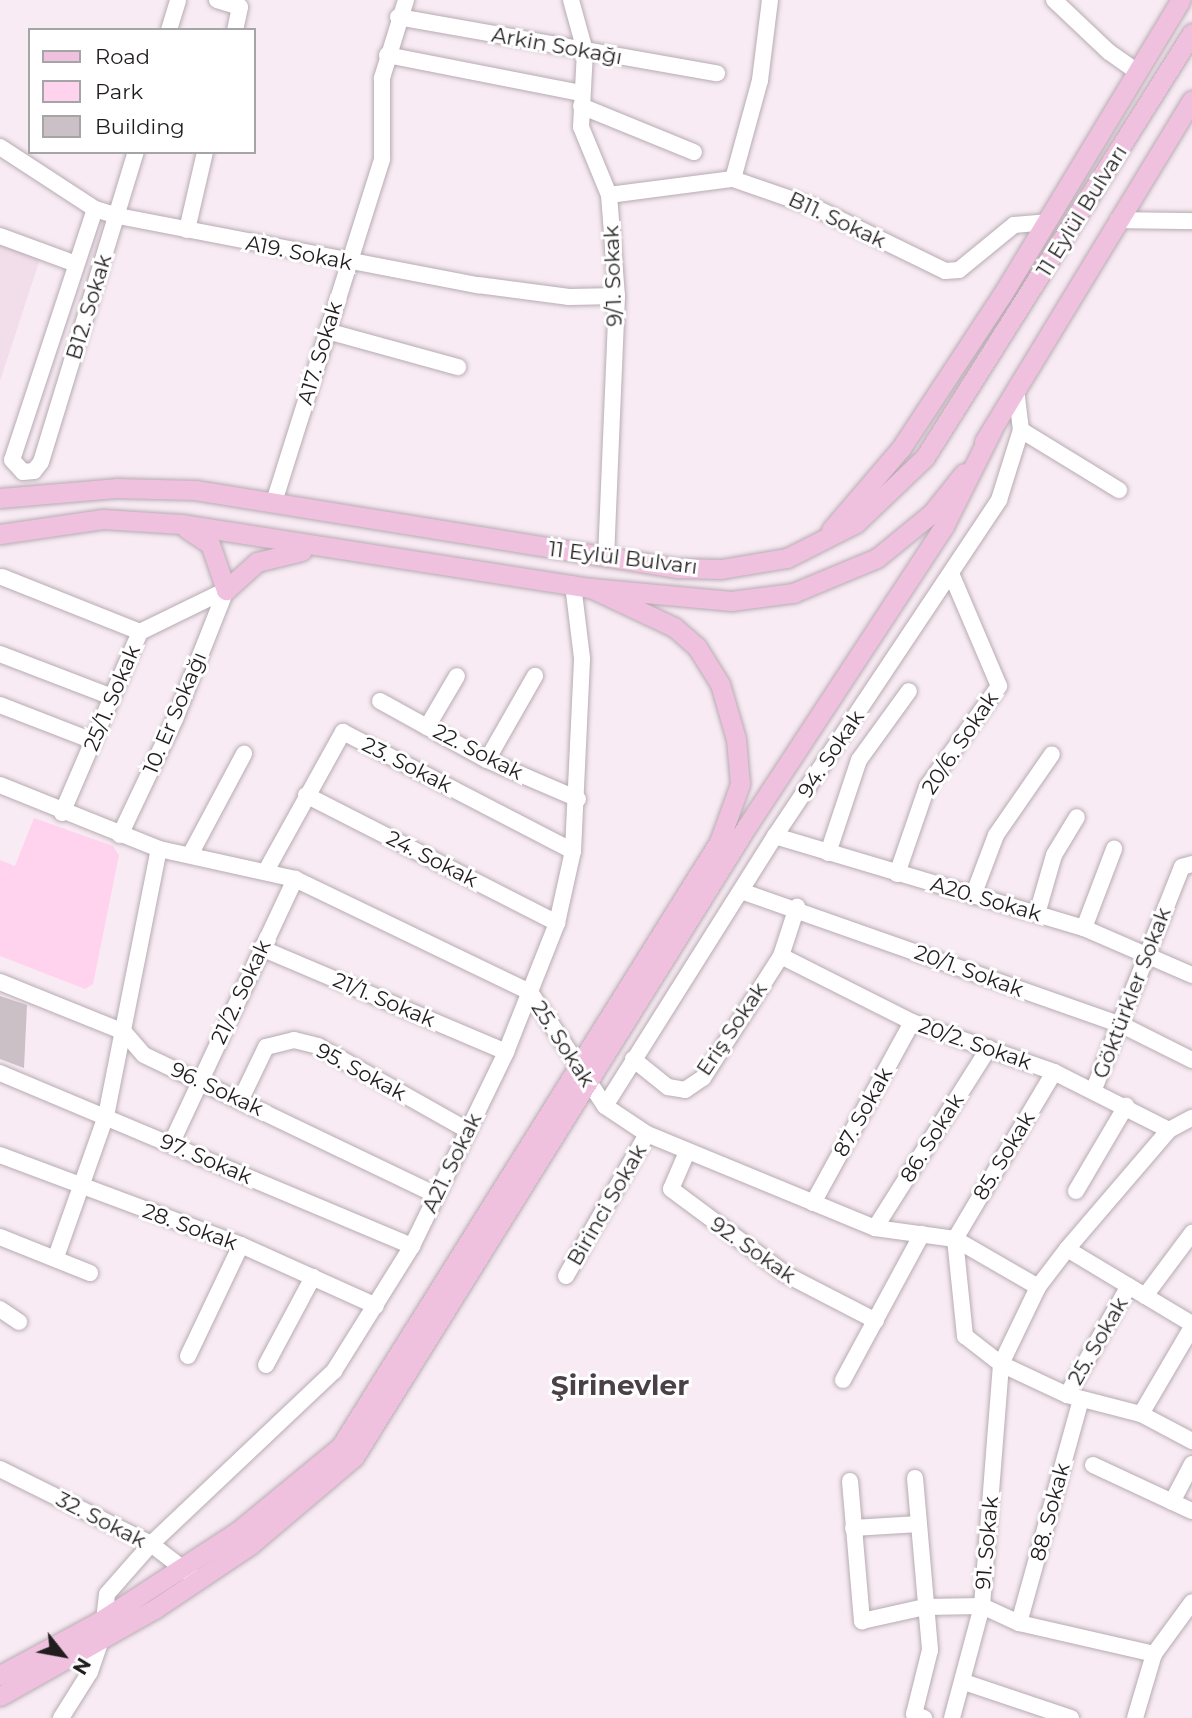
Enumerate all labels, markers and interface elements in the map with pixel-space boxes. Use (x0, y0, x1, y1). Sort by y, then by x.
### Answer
street label: Arkin Sokağı (490, 22, 624, 70)
legend (28, 28, 256, 154)
text: Road (95, 44, 150, 69)
text: Park (95, 79, 143, 104)
text: Building (95, 114, 185, 139)
street label: 11 Eylül Bulvarı (1032, 141, 1132, 281)
street label: B11. Sokak (784, 187, 890, 253)
street label: 9/1. Sokak (599, 225, 627, 327)
street label: A19. Sokak (244, 230, 354, 276)
street label: B12. Sokak (61, 251, 117, 363)
street label: A17. Sokak (292, 298, 348, 408)
street label: 11 Eylül Bulvarı (547, 536, 699, 580)
street label: 25/1. Sokak (78, 641, 146, 755)
street label: 10. Er Sokağı (138, 648, 212, 778)
street label: 20/6. Sokak (916, 687, 1004, 799)
street label: 94. Sokak (792, 705, 870, 803)
street label: 22. Sokak (429, 719, 527, 785)
street label: 23. Sokak (358, 732, 456, 798)
street label: 24. Sokak (382, 825, 482, 893)
street label: A20. Sokak (928, 871, 1044, 927)
street label: Göktürkler Sokak (1088, 904, 1176, 1082)
street label: 21/2. Sokak (206, 936, 276, 1048)
street label: 20/1. Sokak (911, 940, 1027, 1002)
street label: 21/1. Sokak (329, 967, 439, 1033)
street label: Eriş Sokak (692, 978, 772, 1080)
street label: 25. Sokak (526, 996, 600, 1092)
street label: 20/2. Sokak (915, 1013, 1035, 1075)
street label: 95. Sokak (312, 1038, 410, 1106)
street label: 96. Sokak (167, 1057, 267, 1121)
street label: 87. Sokak (828, 1063, 898, 1161)
street label: 86. Sokak (895, 1089, 969, 1187)
street label: 85. Sokak (968, 1107, 1040, 1205)
street label: A21. Sokak (417, 1109, 487, 1217)
street label: 97. Sokak (156, 1128, 256, 1190)
street label: Birinci Sokak (562, 1140, 652, 1270)
street label: 28. Sokak (139, 1198, 241, 1256)
street label: 92. Sokak (706, 1211, 800, 1289)
street label: 25. Sokak (1063, 1293, 1133, 1389)
district label: Şirinevler (551, 1368, 689, 1402)
street label: 88. Sokak (1025, 1460, 1075, 1564)
street label: 32. Sokak (52, 1487, 150, 1553)
street label: 91. Sokak (970, 1495, 1004, 1591)
north arrow (28, 1620, 98, 1690)
text: N (68, 1654, 95, 1679)

